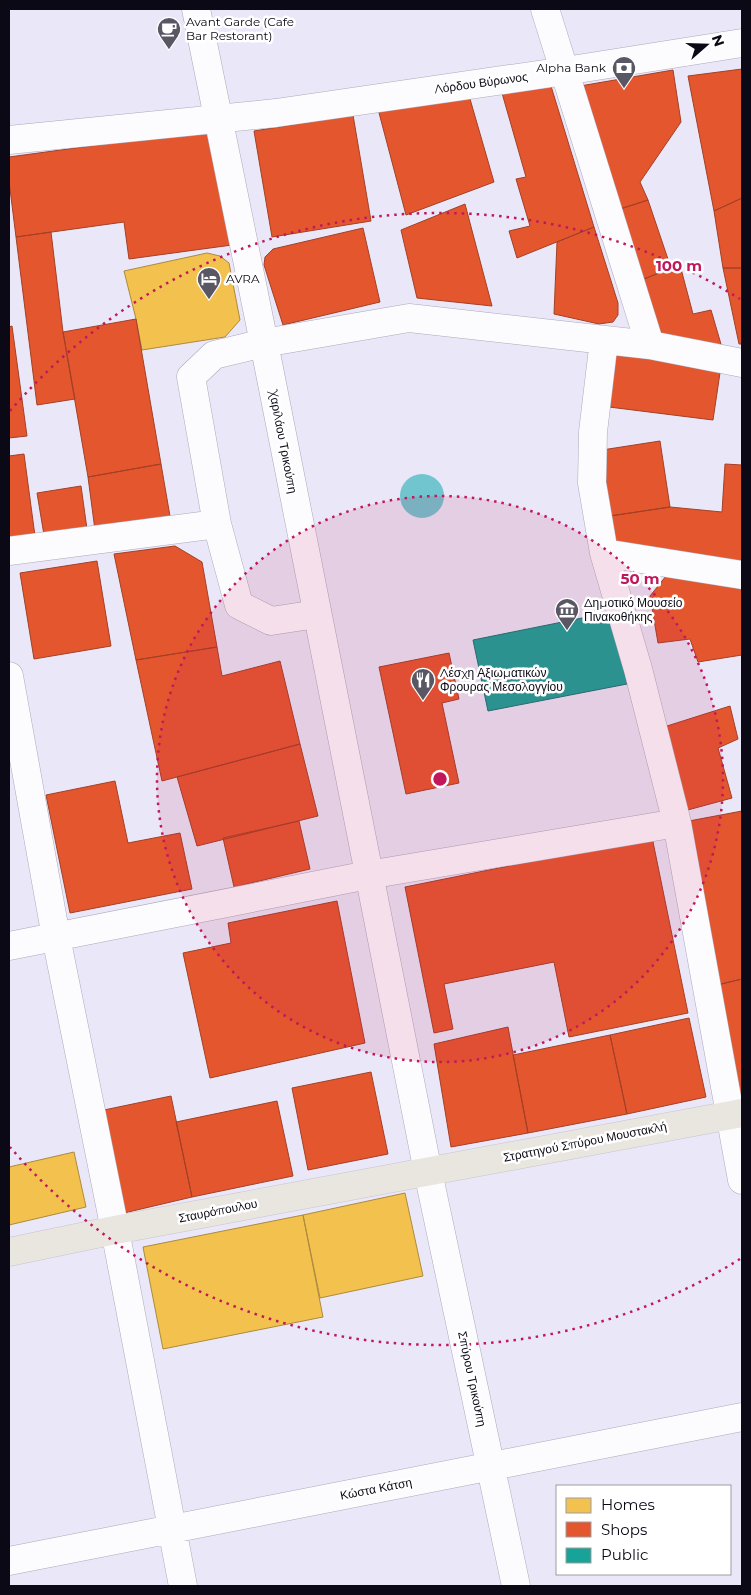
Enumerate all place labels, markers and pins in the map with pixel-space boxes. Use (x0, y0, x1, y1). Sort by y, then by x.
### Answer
place label: Avant Garde (Cafe Bar Restorant) (186, 14, 294, 43)
cafe icon: Avant Garde (Cafe Bar Restorant) (156, 16, 182, 50)
bank icon: Alpha Bank (611, 55, 637, 89)
place label: Alpha Bank (536, 60, 607, 75)
hotel icon: AVRA (196, 266, 222, 300)
place label: AVRA (226, 271, 260, 286)
place label: Δημοτικό Μουσείο Πινακοθήκης (584, 595, 683, 624)
museum icon: Δημοτικό Μουσείο Πινακοθήκης (554, 597, 580, 631)
place label: Λέσχη Αξιωματικών Φρουρας Μεσολογγίου (440, 665, 563, 694)
restaurant icon: Λέσχη Αξιωματικών Φρουρας Μεσολογγίου (410, 667, 436, 701)
centre of rings (431, 770, 449, 788)

